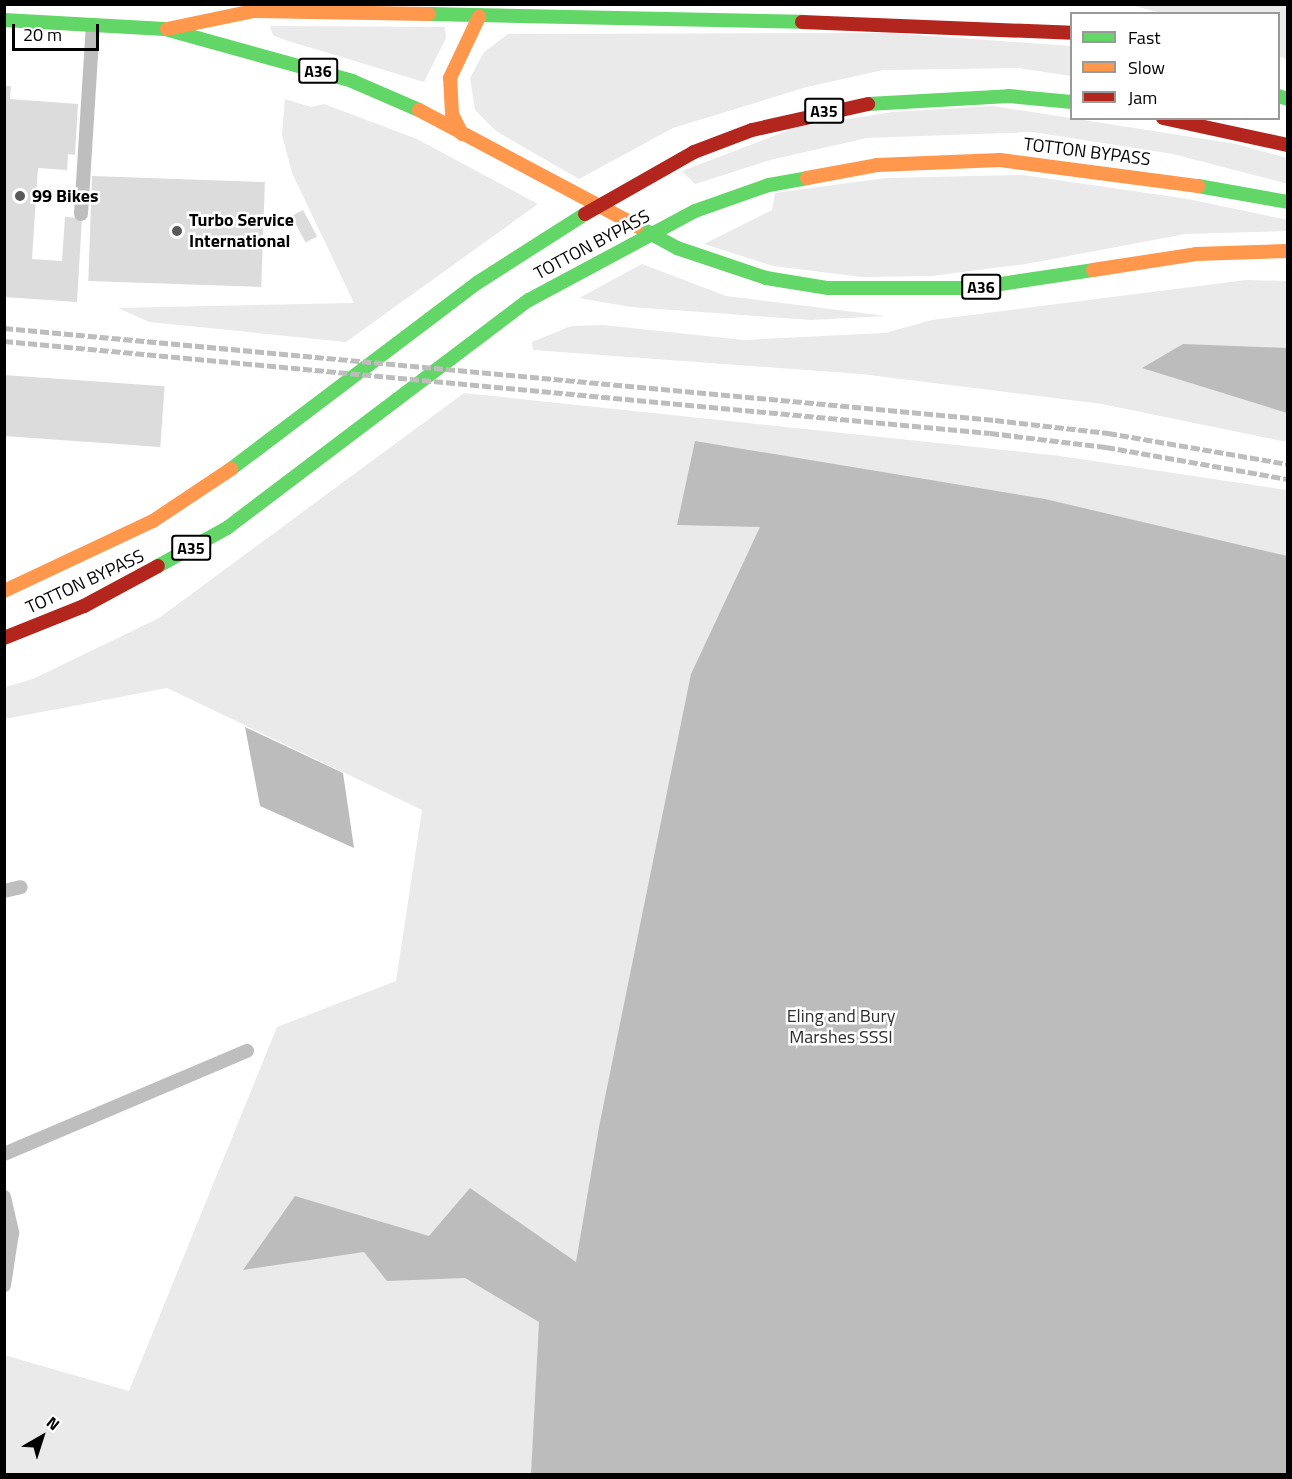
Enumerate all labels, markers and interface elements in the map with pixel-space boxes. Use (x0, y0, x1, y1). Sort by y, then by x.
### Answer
scale bar (15, 12, 102, 50)
legend (1070, 12, 1280, 120)
text: 20 m (23, 21, 62, 48)
text: Fast (1128, 24, 1161, 51)
text: Slow (1128, 54, 1165, 81)
road number: A36 (297, 58, 339, 84)
text: Jam (1128, 84, 1157, 111)
road number: A35 (803, 98, 845, 124)
street label: TOTTON BYPASS (1022, 133, 1152, 171)
place label: 99 Bikes (32, 185, 99, 207)
marker: 99 Bikes (13, 189, 27, 203)
street label: TOTTON BYPASS (531, 205, 653, 285)
place label: Turbo Service International (189, 210, 294, 252)
marker: Turbo Service International (170, 224, 184, 238)
road number: A36 (960, 274, 1002, 300)
road number: A35 (170, 535, 212, 561)
street label: TOTTON BYPASS (23, 545, 147, 619)
park label: Eling and Bury Marshes SSSI (787, 1006, 895, 1048)
north arrow (12, 1407, 72, 1467)
text: N (41, 1410, 65, 1436)

